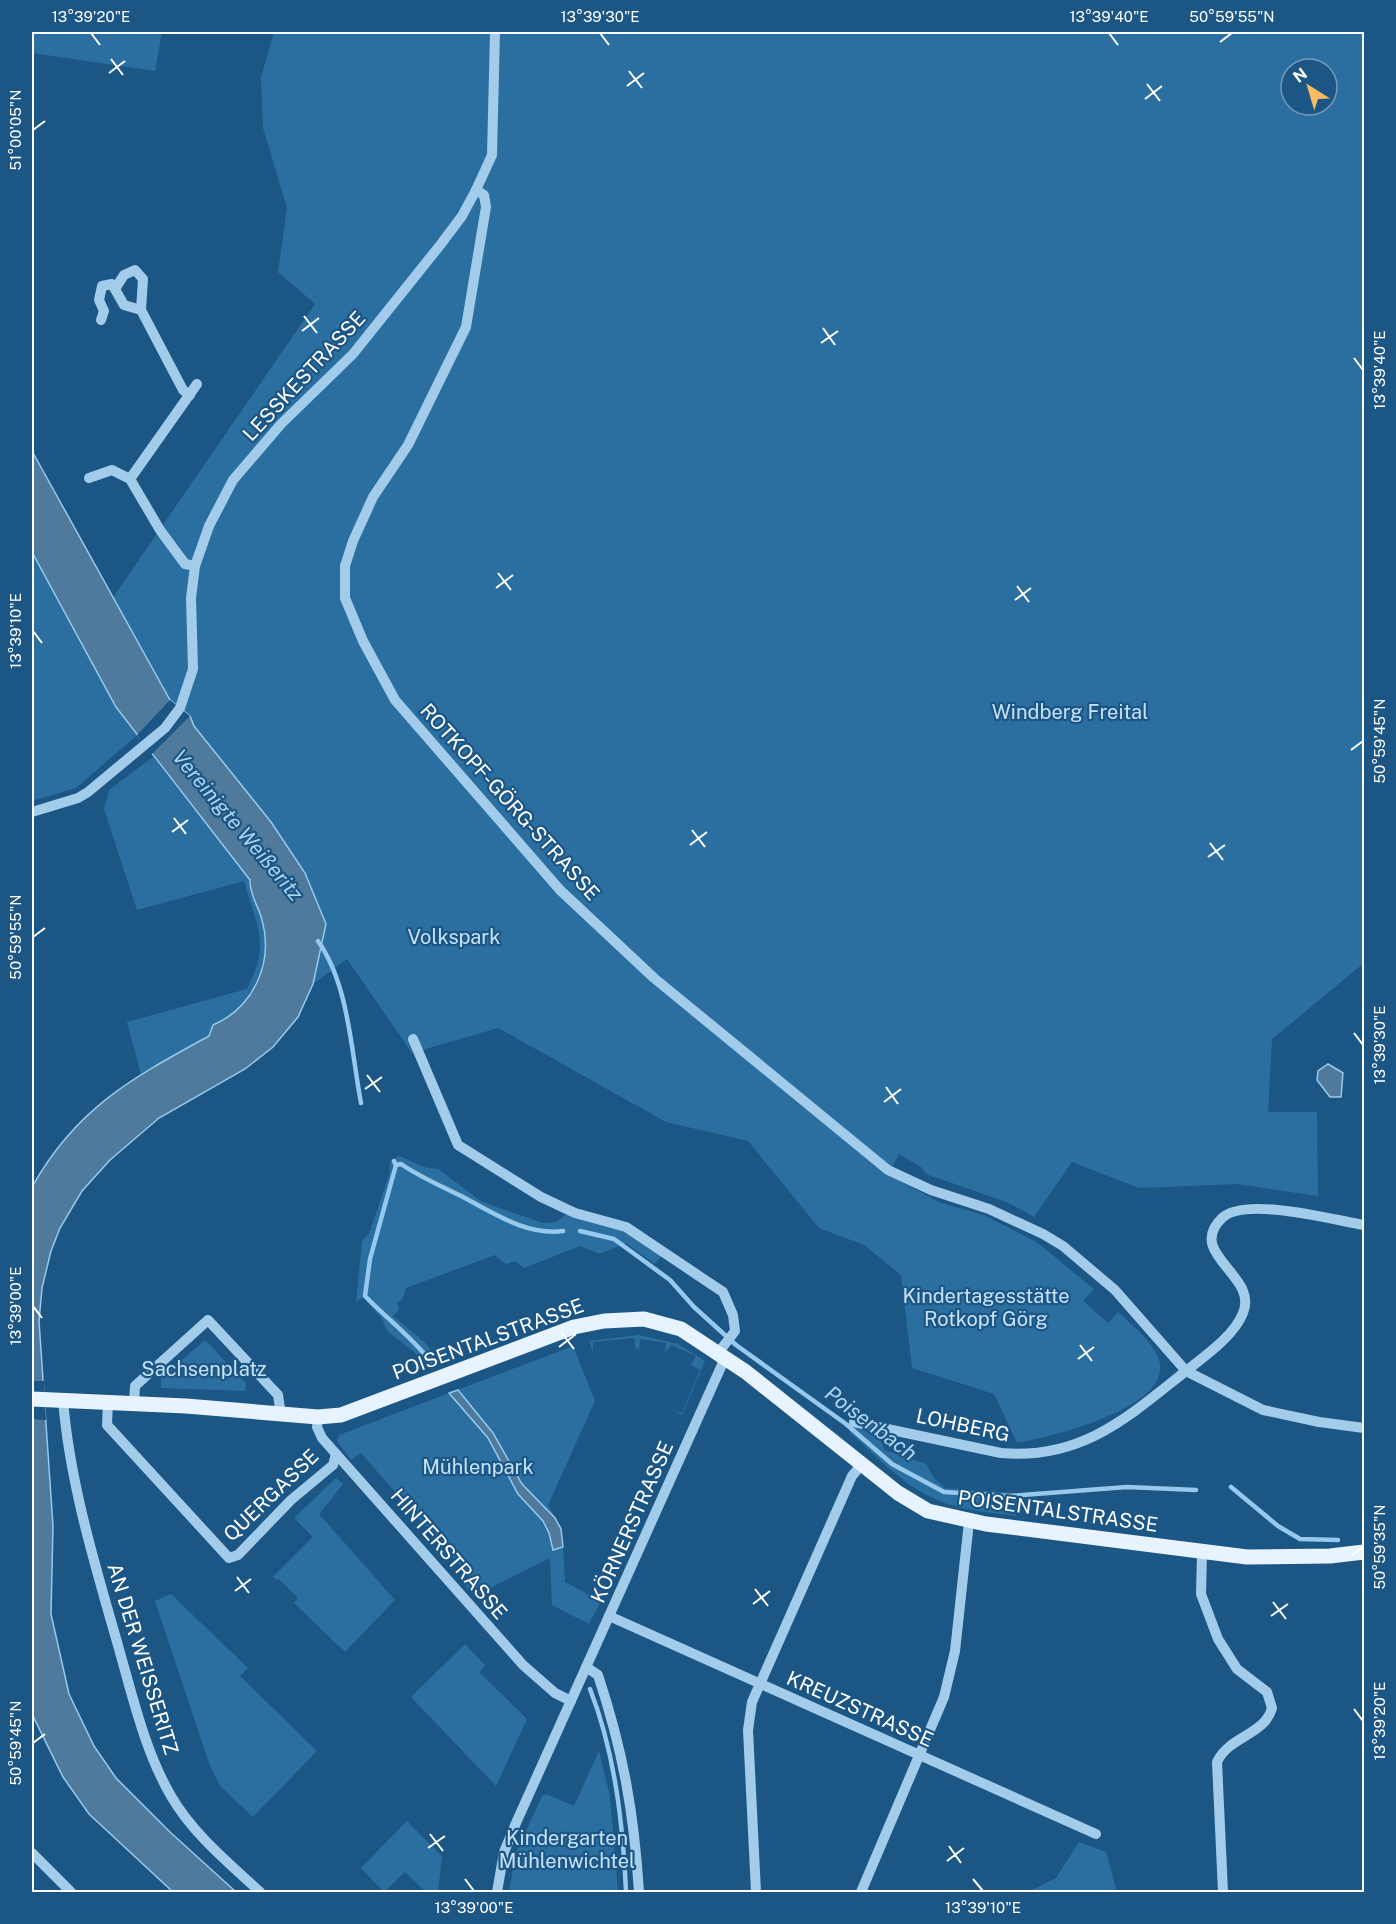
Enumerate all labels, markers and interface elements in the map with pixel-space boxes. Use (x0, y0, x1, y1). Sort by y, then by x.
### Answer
text: 13°39'20"E (52, 8, 130, 25)
text: 13°39'30"E (560, 8, 640, 25)
text: 13°39'40"E (1069, 8, 1149, 25)
text: 50°59'55"N (1189, 8, 1275, 25)
north arrow (1279, 57, 1339, 117)
text: N (1290, 64, 1311, 87)
text: 51°00'05"N (7, 89, 24, 171)
street label: LESSKESTRASSE (238, 306, 370, 446)
text: 13°39'40"E (1371, 330, 1388, 410)
text: 13°39'10"E (7, 593, 24, 669)
street label: ROTKOPF-GÖRG-STRASSE (415, 698, 606, 905)
text: 50°59'45"N (1371, 698, 1388, 784)
park label: Windberg Freital (992, 700, 1148, 724)
water label: Vereinigte Weißeritz (167, 744, 309, 906)
text: 50°59'55"N (7, 894, 24, 980)
park label: Volkspark (408, 925, 500, 949)
text: 13°39'30"E (1371, 1005, 1388, 1085)
text: 13°39'00"E (7, 1267, 24, 1345)
park label: Kindertagesstätte Rotkopf Görg (902, 1284, 1070, 1331)
street label: POISENTALSTRASSE (389, 1293, 587, 1385)
park label: Sachsenplatz (141, 1357, 267, 1381)
water label: Poisenbach (820, 1380, 922, 1466)
street label: LOHBERG (914, 1403, 1012, 1447)
street label: KÖRNERSTRASSE (585, 1437, 678, 1607)
street label: QUERGASSE (219, 1444, 323, 1546)
park label: Mühlenpark (422, 1455, 534, 1479)
street label: HINTERSTRASSE (386, 1484, 512, 1624)
street label: POISENTALSTRASSE (956, 1485, 1160, 1537)
text: 50°59'35"N (1371, 1504, 1388, 1590)
street label: AN DER WEISSERITZ (102, 1560, 184, 1758)
street label: KREUZSTRASSE (783, 1666, 937, 1752)
text: 13°39'20"E (1371, 1682, 1388, 1760)
text: 50°59'45"N (7, 1700, 24, 1786)
park label: Kindergarten Mühlenwichtel (499, 1826, 635, 1873)
text: 13°39'00"E (435, 1899, 513, 1916)
text: 13°39'10"E (945, 1899, 1021, 1916)

